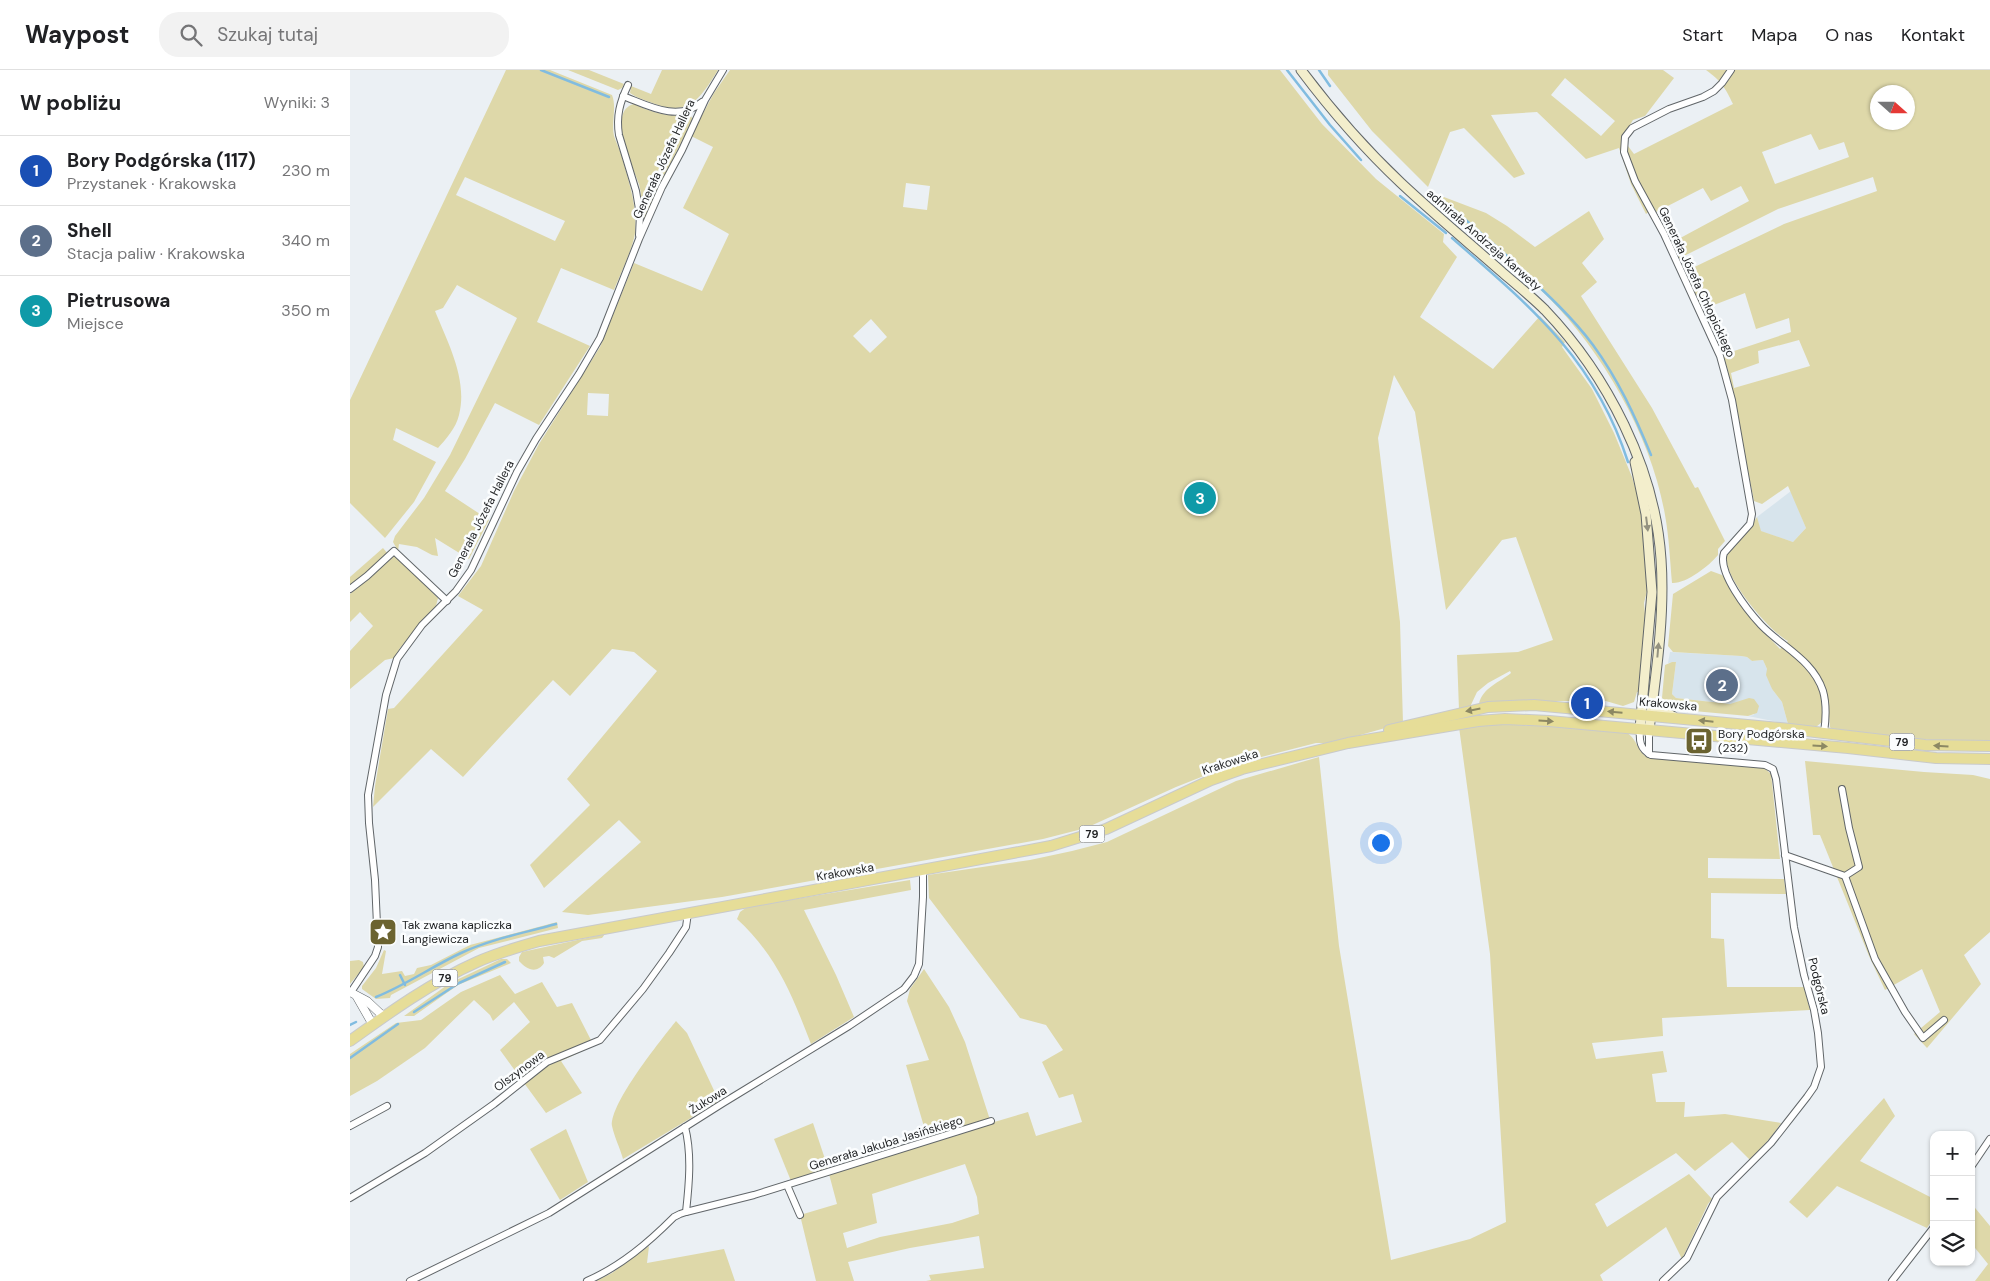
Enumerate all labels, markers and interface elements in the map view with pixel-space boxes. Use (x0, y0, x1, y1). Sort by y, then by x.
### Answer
search box (159, 12, 509, 57)
text: Waypost (25, 19, 129, 50)
icon: search (177, 21, 205, 49)
text: Szukaj tutaj (217, 22, 318, 47)
text: Start (1682, 23, 1723, 47)
text: Mapa (1751, 23, 1797, 47)
text: O nas (1825, 23, 1873, 47)
text: Kontakt (1901, 23, 1965, 47)
north arrow (1870, 85, 1915, 130)
text: W pobliżu (20, 89, 121, 117)
text: Wyniki: 3 (264, 92, 330, 113)
street label: Generała Józefa Hallera (629, 97, 699, 221)
text: Bory Podgórska (117) (67, 148, 256, 173)
text: 1 (33, 160, 39, 181)
text: 230 m (282, 160, 330, 181)
text: Przystanek · Krakowska (67, 173, 236, 194)
street label: admirała Andrzeja Karwety (1423, 186, 1545, 295)
street label: Generała Józefa Chłopickiego (1655, 204, 1739, 360)
text: Shell (67, 218, 112, 243)
text: 2 (31, 230, 41, 251)
text: 340 m (281, 230, 330, 251)
text: Stacja paliw · Krakowska (67, 243, 245, 264)
text: Pietrusowa (67, 288, 170, 313)
text: 3 (31, 300, 41, 321)
text: 350 m (281, 300, 330, 321)
text: Miejsce (67, 313, 124, 334)
street label: Generała Józefa Hallera (444, 457, 518, 581)
pin: 3 (1184, 479, 1216, 517)
one-way arrow (1643, 517, 1651, 533)
one-way arrow (1654, 641, 1662, 657)
pin: 2 (1706, 666, 1738, 704)
pin: 1 (1571, 684, 1603, 722)
street label: Krakowska (1638, 693, 1698, 715)
one-way arrow (1466, 706, 1481, 714)
one-way arrow (1606, 708, 1622, 716)
one-way arrow (1538, 717, 1554, 725)
one-way arrow (1698, 717, 1714, 725)
bus stop icon: Bory Podgórska (232) (1684, 726, 1714, 756)
place label: Bory Podgórska (232) (1718, 726, 1804, 756)
road number: 79 (1890, 734, 1914, 750)
one-way arrow (1933, 741, 1949, 749)
one-way arrow (1812, 742, 1828, 750)
street label: Krakowska (1200, 745, 1260, 779)
road number: 79 (1080, 826, 1104, 842)
your location (1368, 830, 1394, 856)
street label: Krakowska (815, 859, 875, 885)
place icon: Tak zwana kapliczka Langiewicza (368, 917, 398, 947)
place label: Tak zwana kapliczka Langiewicza (402, 917, 512, 947)
street label: Podgórska (1804, 956, 1834, 1016)
road number: 79 (432, 970, 458, 986)
street label: Olszynowa (490, 1047, 548, 1095)
street label: Żukowa (686, 1082, 730, 1118)
street label: Generała Jakuba Jasińskiego (807, 1112, 965, 1174)
map controls (1930, 1131, 1975, 1266)
button: + (1930, 1131, 1975, 1176)
button: − (1930, 1176, 1975, 1221)
button: layers (1930, 1221, 1975, 1266)

